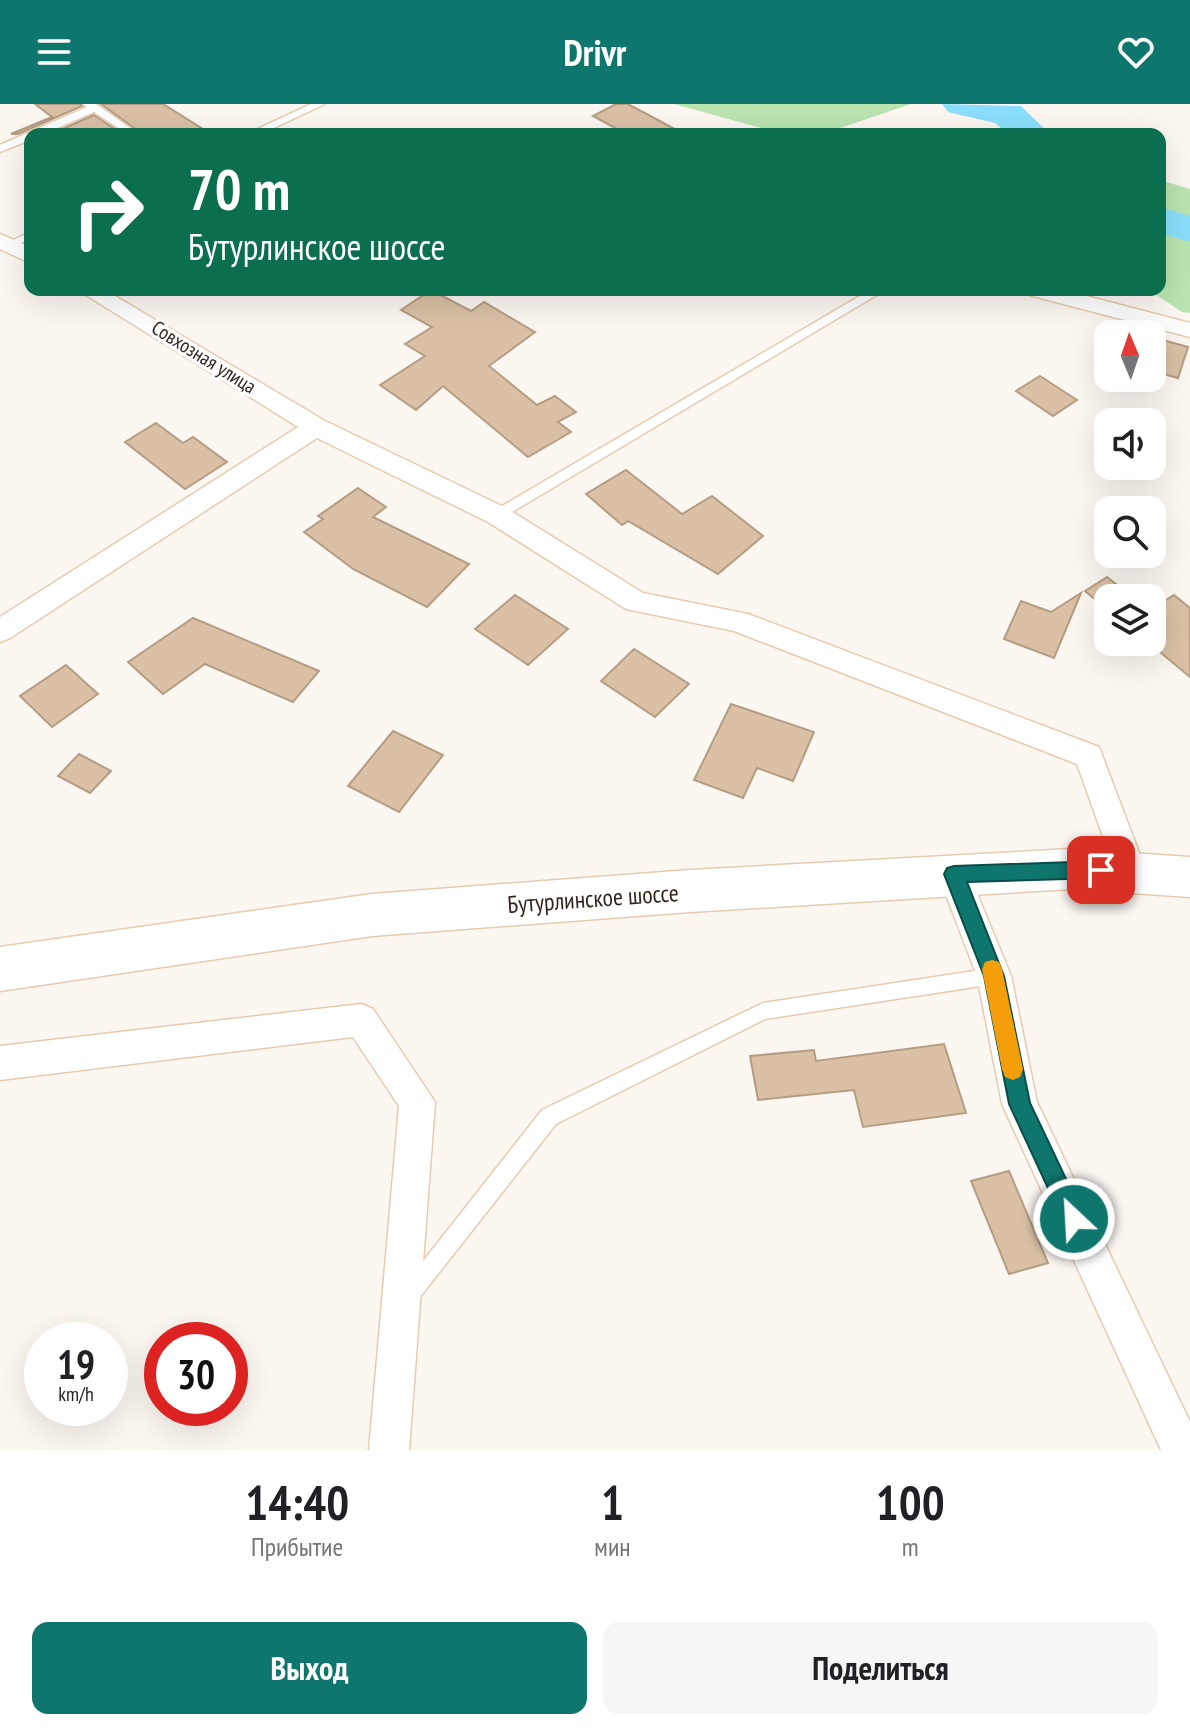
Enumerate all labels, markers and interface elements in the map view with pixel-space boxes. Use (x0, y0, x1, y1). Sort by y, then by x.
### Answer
text: Drivr (564, 29, 626, 76)
icon: menu (32, 30, 76, 74)
icon: heart (1114, 30, 1158, 74)
text: 70 m (188, 153, 290, 225)
icon: right (56, 160, 160, 264)
text: Бутурлинское шоссе (188, 223, 445, 270)
street label: Совхозная улица (147, 315, 261, 399)
north arrow (1094, 320, 1166, 392)
map controls (1094, 320, 1166, 656)
button: sound (1094, 408, 1166, 480)
button: search (1094, 496, 1166, 568)
button: layers (1094, 584, 1166, 656)
pin (1067, 836, 1135, 904)
icon: arrive (1079, 848, 1123, 892)
street label: Бутурлинское шоссе (506, 877, 680, 920)
position arrow (1032, 1177, 1116, 1261)
speed limit sign: 30 (144, 1322, 248, 1426)
text: 19 (57, 1338, 95, 1390)
text: km/h (58, 1381, 94, 1407)
text: 14:40 (245, 1471, 349, 1533)
text: 1 (601, 1471, 624, 1533)
text: 100 (876, 1471, 945, 1533)
text: Прибытие (251, 1530, 343, 1563)
text: мин (594, 1530, 631, 1563)
text: m (902, 1530, 919, 1563)
button: Выход (32, 1622, 587, 1714)
button: Поделиться (603, 1622, 1158, 1714)

